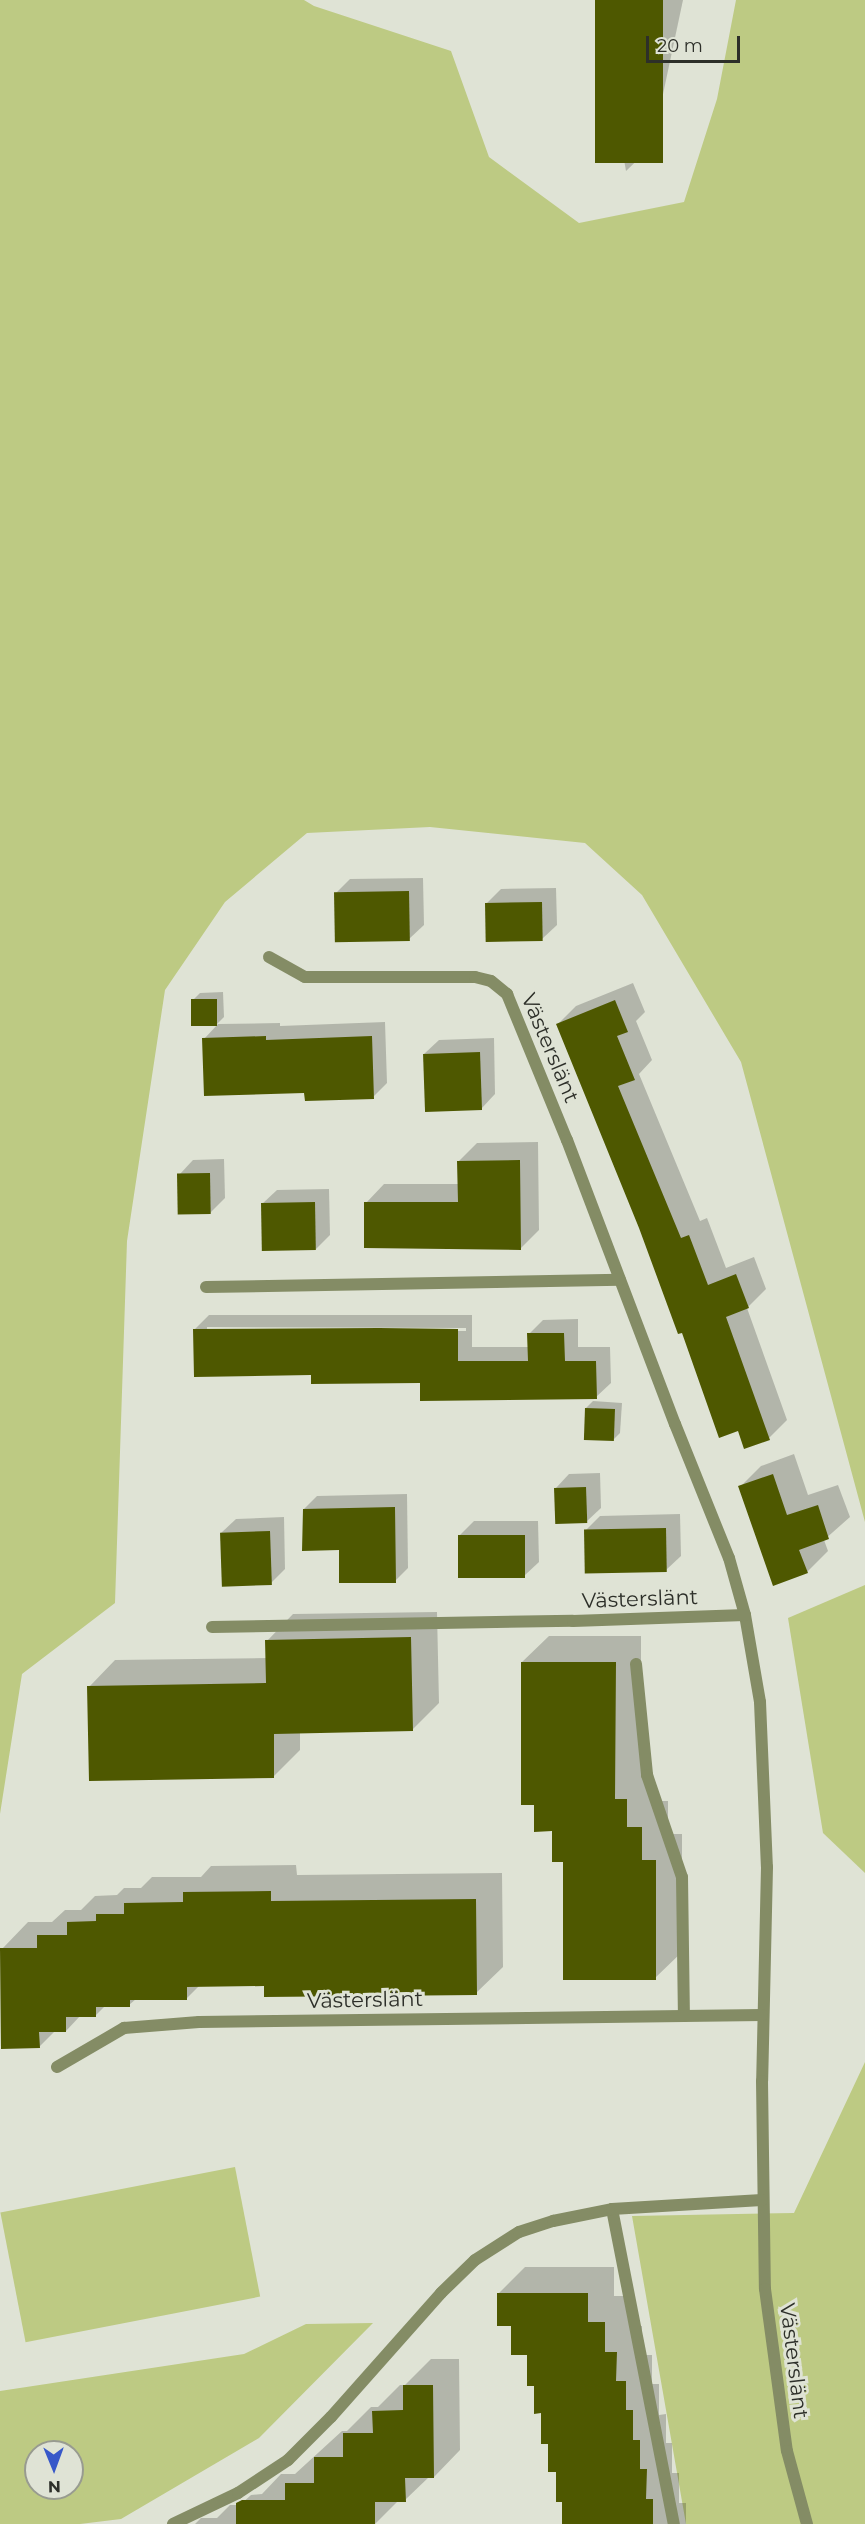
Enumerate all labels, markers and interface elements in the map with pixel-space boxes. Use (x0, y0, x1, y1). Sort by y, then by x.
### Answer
scale bar (649, 24, 744, 62)
text: 20 m (657, 35, 703, 57)
street label: Västerslänt (516, 990, 584, 1106)
street label: Västerslänt (581, 1584, 699, 1614)
street label: Västerslänt (307, 1986, 423, 2014)
street label: Västerslänt (774, 2302, 814, 2420)
north arrow (24, 2440, 84, 2500)
text: N (48, 2477, 61, 2496)

